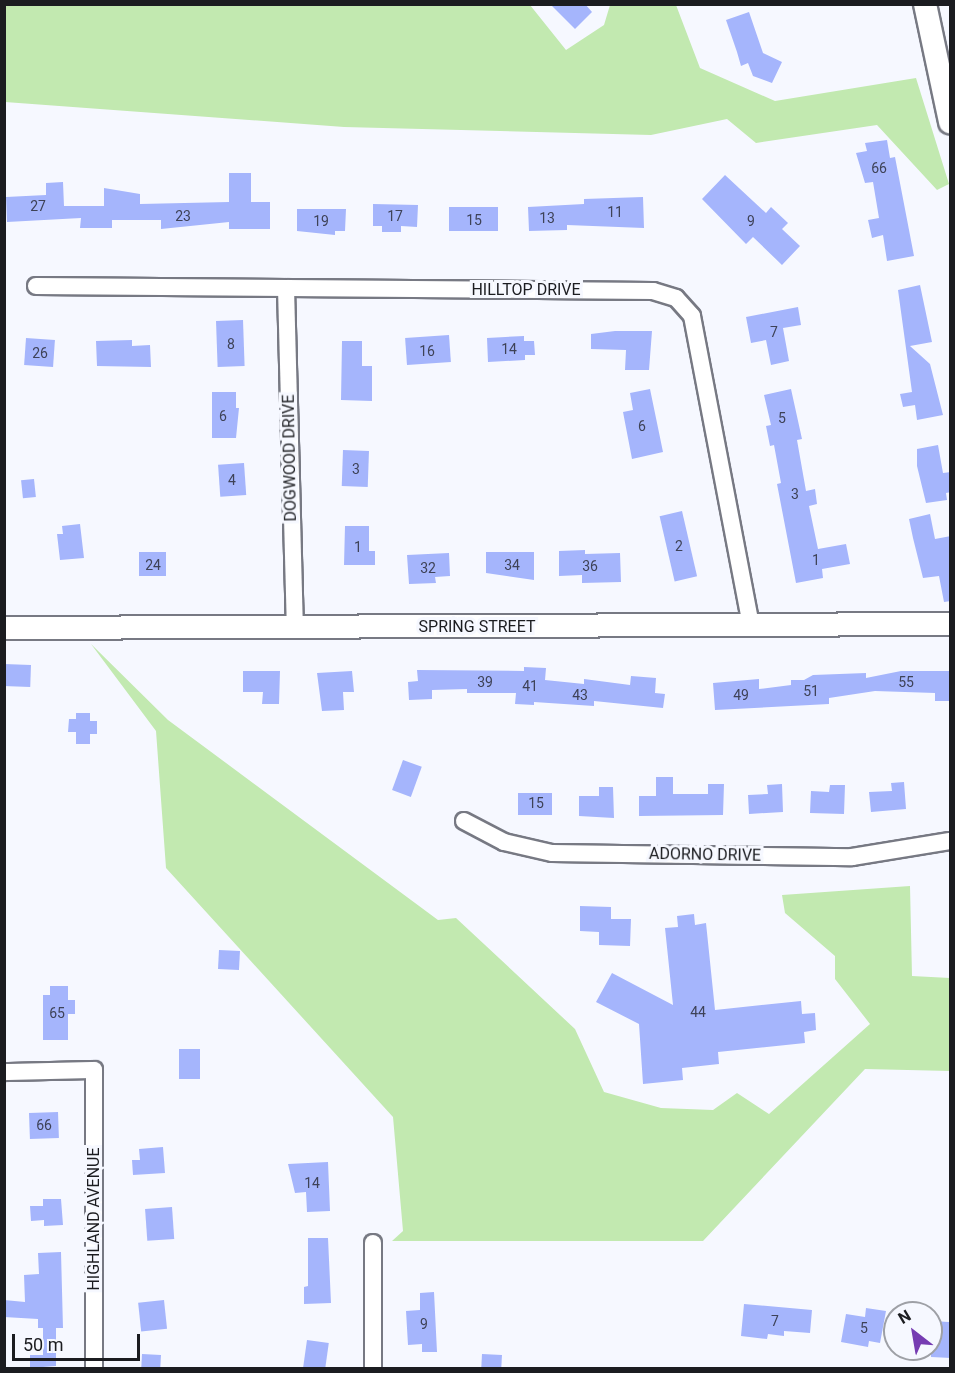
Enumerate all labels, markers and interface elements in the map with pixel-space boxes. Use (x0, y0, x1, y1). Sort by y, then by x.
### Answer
house number: 66 (871, 160, 887, 176)
house number: 27 (30, 198, 46, 214)
house number: 11 (607, 204, 623, 220)
house number: 23 (175, 208, 191, 224)
house number: 17 (387, 208, 403, 224)
house number: 13 (539, 210, 555, 226)
house number: 15 (466, 212, 482, 228)
house number: 19 (313, 213, 329, 229)
house number: 9 (747, 213, 755, 229)
street label: HILLTOP DRIVE (471, 280, 581, 300)
house number: 7 (770, 324, 778, 340)
house number: 8 (227, 336, 235, 352)
house number: 14 (501, 341, 517, 357)
house number: 16 (419, 343, 435, 359)
house number: 26 (32, 345, 48, 361)
street label: DOGWOOD DRIVE (279, 394, 301, 522)
house number: 6 (219, 408, 227, 424)
house number: 5 (778, 410, 786, 426)
house number: 6 (638, 418, 646, 434)
house number: 3 (352, 461, 360, 477)
house number: 4 (228, 472, 236, 488)
house number: 3 (791, 486, 799, 502)
house number: 2 (675, 538, 683, 554)
house number: 1 (354, 539, 362, 555)
house number: 1 (812, 552, 820, 568)
house number: 24 (145, 557, 161, 573)
house number: 34 (504, 557, 520, 573)
house number: 36 (582, 558, 598, 574)
house number: 32 (420, 560, 436, 576)
street label: SPRING STREET (419, 617, 535, 637)
house number: 39 (477, 674, 493, 690)
house number: 55 (898, 674, 914, 690)
house number: 41 (522, 678, 538, 694)
house number: 51 (803, 683, 819, 699)
house number: 43 (572, 687, 588, 703)
house number: 49 (733, 687, 749, 703)
house number: 15 (528, 795, 544, 811)
street label: ADORNO DRIVE (649, 844, 761, 866)
house number: 44 (690, 1004, 706, 1020)
house number: 65 (49, 1005, 65, 1021)
house number: 66 (36, 1117, 52, 1133)
street label: HIGHLAND AVENUE (84, 1147, 104, 1291)
house number: 14 (304, 1175, 320, 1191)
north arrow (883, 1301, 943, 1361)
text: N (895, 1306, 914, 1328)
house number: 7 (771, 1313, 779, 1329)
house number: 9 (420, 1316, 428, 1332)
house number: 5 (860, 1320, 868, 1336)
scale bar (15, 1322, 142, 1360)
text: 50 m (23, 1334, 63, 1355)

